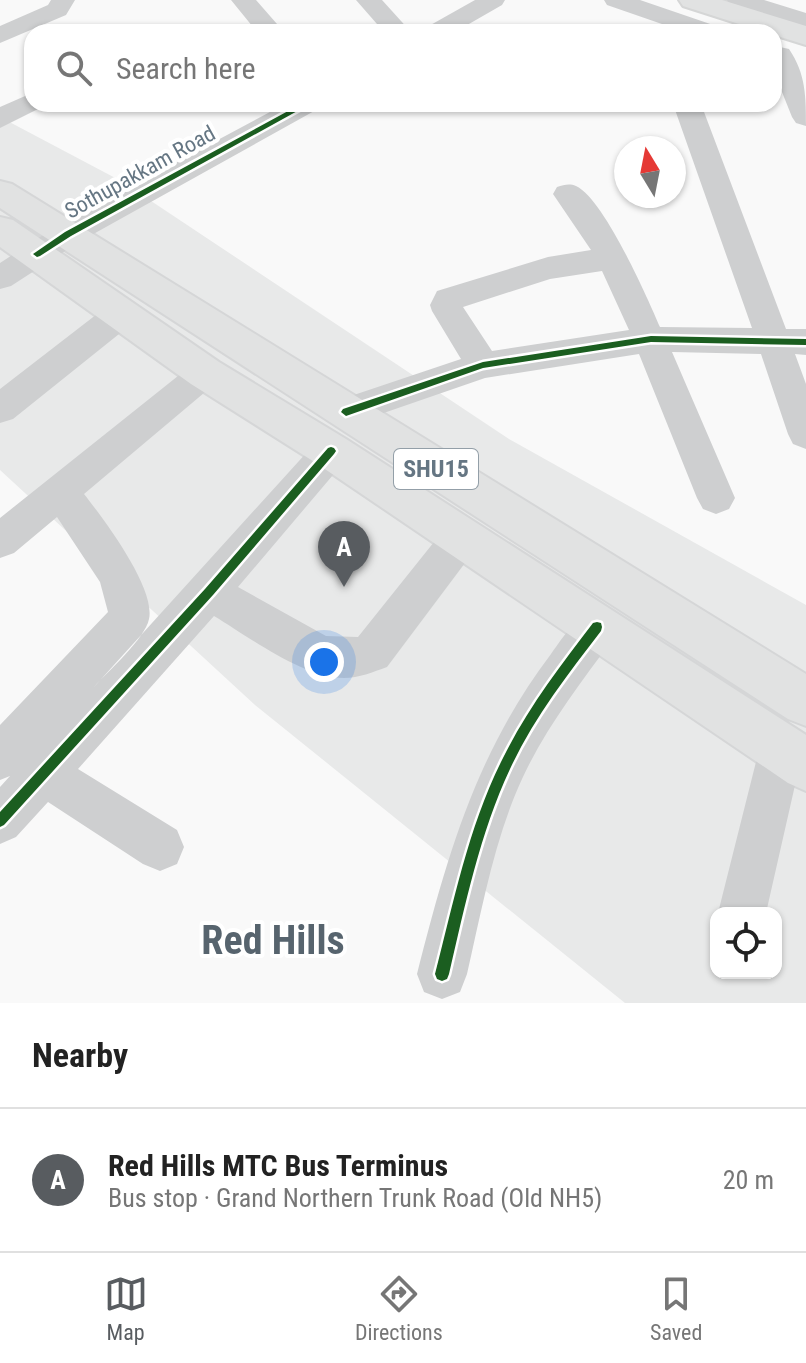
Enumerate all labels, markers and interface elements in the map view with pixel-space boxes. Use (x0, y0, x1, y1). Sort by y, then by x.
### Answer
search box (24, 24, 782, 112)
icon: search (52, 46, 96, 90)
text: Search here (116, 51, 256, 86)
street label: Sothupakkam Road (61, 120, 219, 224)
north arrow (614, 136, 686, 208)
road number: SHU15 (394, 449, 478, 489)
pin: A (318, 521, 370, 587)
your location (304, 642, 344, 682)
map controls (710, 907, 782, 979)
button: locate (710, 907, 782, 979)
district label: Red Hills (201, 917, 345, 964)
text: Nearby (32, 1035, 128, 1075)
text: Red Hills MTC Bus Terminus (108, 1148, 448, 1183)
text: A (50, 1165, 66, 1195)
text: 20 m (723, 1165, 774, 1195)
text: Bus stop · Grand Northern Trunk Road (Old NH5) (108, 1183, 602, 1213)
tab: Map (104, 1272, 148, 1345)
tab: Directions (355, 1272, 443, 1345)
tab: Saved (650, 1272, 702, 1345)

